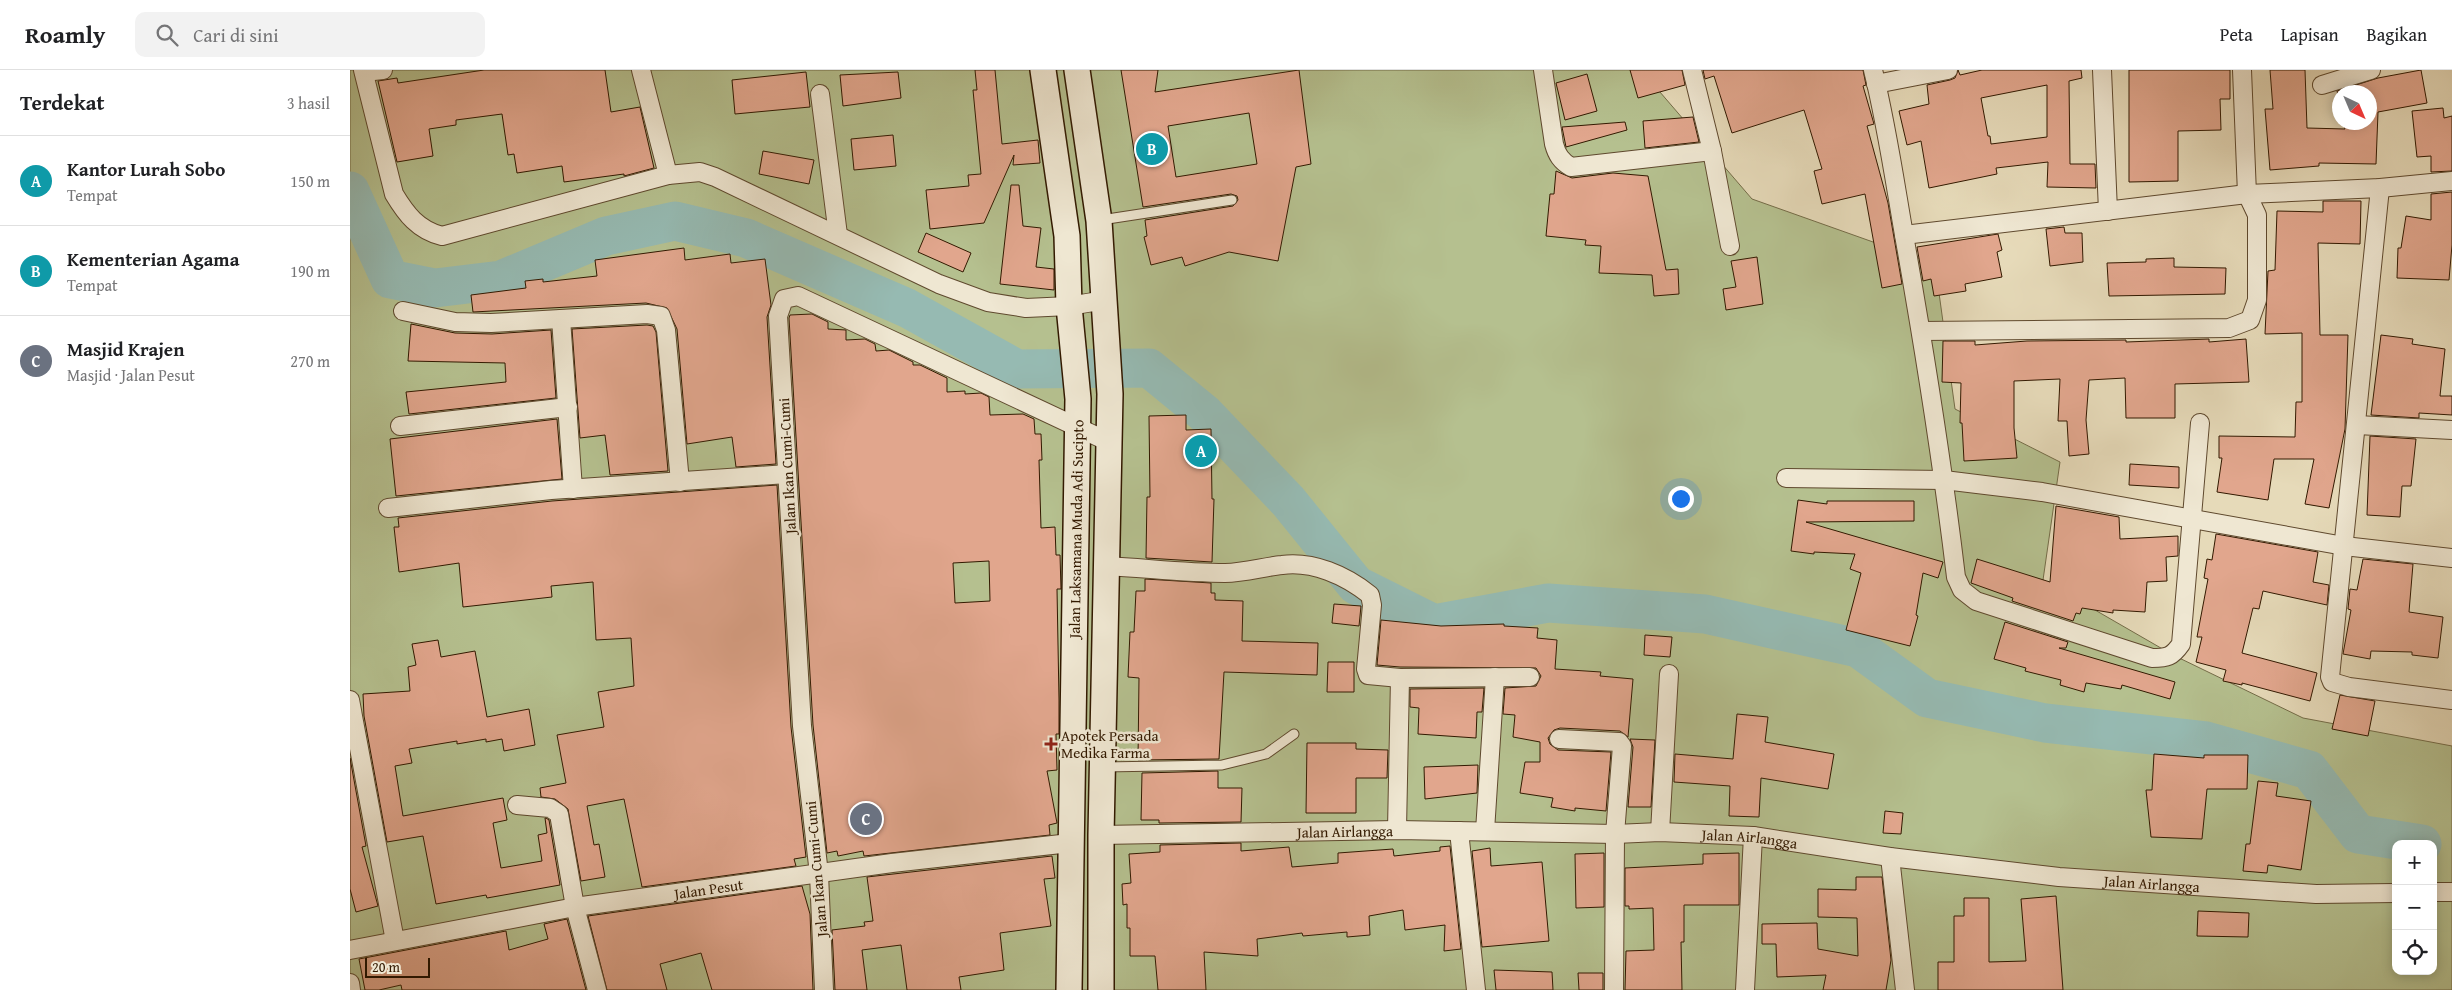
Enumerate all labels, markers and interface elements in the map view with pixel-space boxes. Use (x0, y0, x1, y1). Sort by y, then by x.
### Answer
search box (135, 12, 485, 57)
text: Roamly (25, 17, 105, 52)
icon: search (153, 21, 181, 49)
text: Cari di sini (193, 21, 278, 49)
text: Peta (2220, 21, 2253, 48)
text: Lapisan (2281, 21, 2339, 48)
text: Bagikan (2367, 21, 2427, 48)
north arrow (2332, 85, 2377, 130)
text: Terdekat (20, 87, 104, 118)
text: 3 hasil (287, 91, 330, 115)
pin: B (1136, 130, 1168, 168)
text: Kantor Lurah Sobo (67, 155, 225, 183)
text: A (31, 169, 41, 193)
text: 150 m (290, 169, 330, 193)
text: Tempat (67, 183, 118, 207)
text: Kementerian Agama (67, 245, 239, 273)
text: B (31, 259, 41, 283)
text: 190 m (290, 259, 330, 283)
text: Tempat (67, 273, 118, 297)
text: Masjid Krajen (67, 335, 184, 363)
text: C (31, 349, 41, 373)
text: 270 m (290, 349, 330, 373)
text: Masjid · Jalan Pesut (67, 363, 195, 387)
street label: Jalan Ikan Cumi-Cumi (773, 397, 801, 537)
street label: Jalan Laksamana Muda Adi Sucipto (1064, 419, 1088, 641)
pin: A (1185, 432, 1217, 470)
your location (1668, 486, 1694, 512)
place label: Apotek Persada Medika Farma (1061, 725, 1159, 763)
marker: Apotek Persada Medika Farma (1045, 738, 1057, 750)
street label: Jalan Ikan Cumi-Cumi (800, 800, 833, 940)
pin: C (850, 800, 882, 838)
street label: Jalan Airlangga (1295, 820, 1393, 842)
street label: Jalan Airlangga (1699, 823, 1799, 853)
map controls (2392, 840, 2437, 975)
button: + (2392, 840, 2437, 885)
street label: Jalan Airlangga (2101, 869, 2200, 897)
street label: Jalan Pesut (671, 873, 745, 904)
button: − (2392, 885, 2437, 930)
button: locate (2392, 930, 2437, 975)
scale bar (365, 955, 430, 978)
text: 20 m (372, 957, 400, 977)

